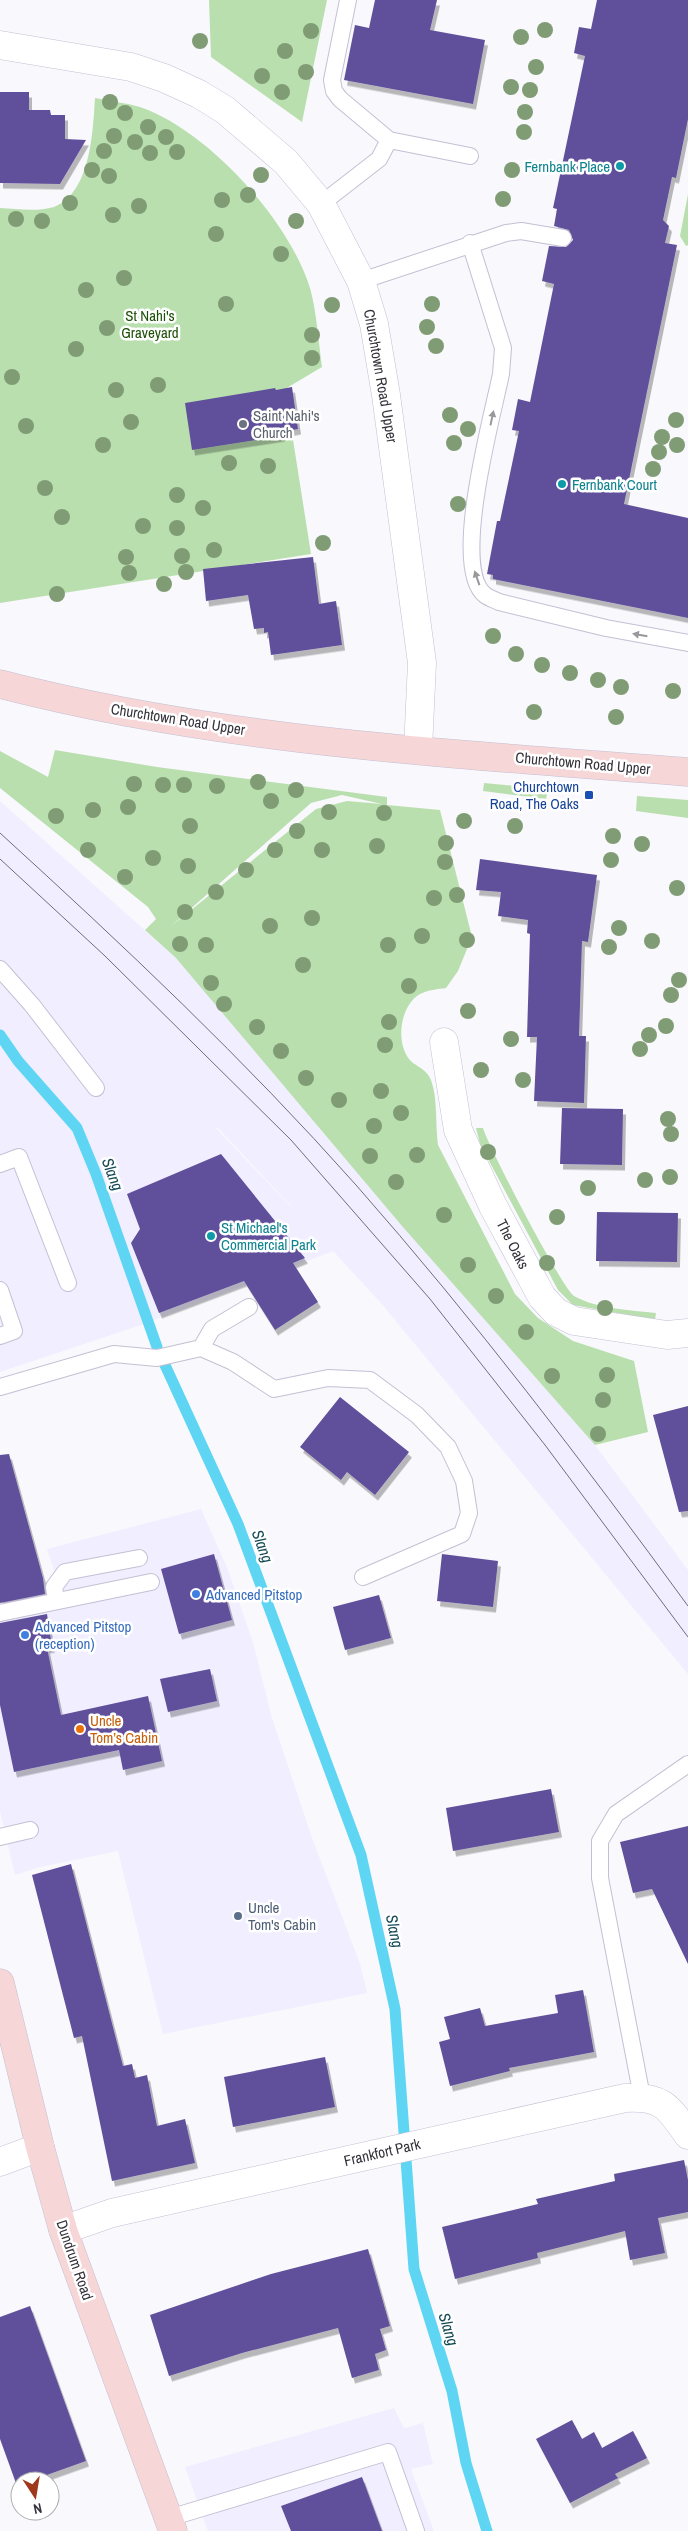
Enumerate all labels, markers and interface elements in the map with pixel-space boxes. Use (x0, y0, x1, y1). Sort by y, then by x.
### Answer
place label: Fernbank Place (524, 156, 610, 177)
marker: Fernbank Place (614, 160, 626, 172)
park label: St Nahi's Graveyard (121, 305, 179, 343)
street label: Churchtown Road Upper (359, 308, 403, 444)
place label: Saint Nahi's Church (253, 405, 320, 443)
one-way arrow (488, 411, 496, 426)
marker: Saint Nahi's Church (237, 418, 249, 430)
place label: Fernbank Court (572, 474, 657, 495)
marker: Fernbank Court (556, 478, 568, 490)
one-way arrow (472, 570, 480, 585)
one-way arrow (632, 630, 648, 638)
street label: Churchtown Road Upper (110, 698, 246, 740)
street label: Churchtown Road Upper (515, 747, 651, 779)
place label: Churchtown Road, The Oaks (490, 776, 579, 814)
marker: Churchtown Road, The Oaks (583, 789, 595, 801)
water label: Slang (97, 1154, 129, 1194)
street label: The Oaks (492, 1215, 534, 1273)
place label: St Michael's Commercial Park (221, 1217, 317, 1255)
marker: St Michael's Commercial Park (205, 1230, 217, 1242)
water label: Slang (247, 1526, 279, 1566)
place label: Advanced Pitstop (205, 1584, 303, 1605)
marker: Advanced Pitstop (190, 1588, 202, 1600)
place label: Advanced Pitstop (reception) (34, 1616, 132, 1654)
marker: Advanced Pitstop (reception) (19, 1629, 31, 1641)
place label: Uncle Tom’s Cabin (90, 1710, 158, 1748)
marker: Uncle Tom’s Cabin (74, 1723, 86, 1735)
place label: Uncle Tom's Cabin (248, 1897, 316, 1935)
marker: Uncle Tom's Cabin (232, 1910, 244, 1922)
water label: Slang (381, 1912, 409, 1950)
street label: Frankfort Park (342, 2133, 423, 2171)
street label: Dundrum Road (51, 2217, 99, 2303)
water label: Slang (434, 2310, 464, 2348)
north arrow (10, 2471, 60, 2521)
text: N (32, 2499, 44, 2518)

